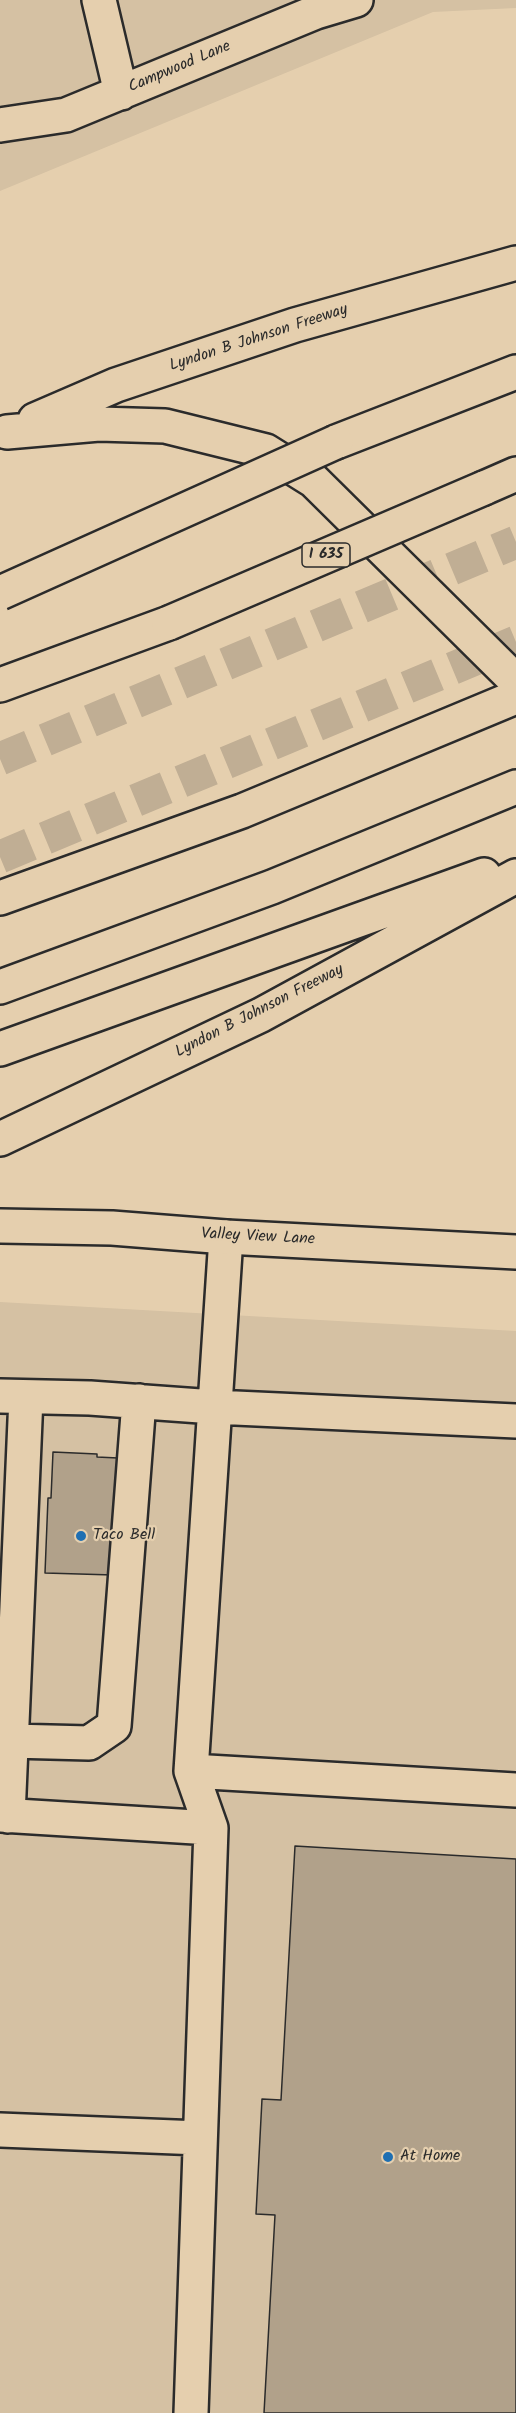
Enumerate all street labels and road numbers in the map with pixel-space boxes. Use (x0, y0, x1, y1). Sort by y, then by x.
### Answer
street label: Campwood Lane (126, 38, 234, 98)
street label: Lyndon B Johnson Freeway (167, 301, 351, 377)
road number: I 635 (302, 543, 350, 567)
street label: Lyndon B Johnson Freeway (173, 961, 347, 1063)
street label: Valley View Lane (201, 1225, 315, 1251)

